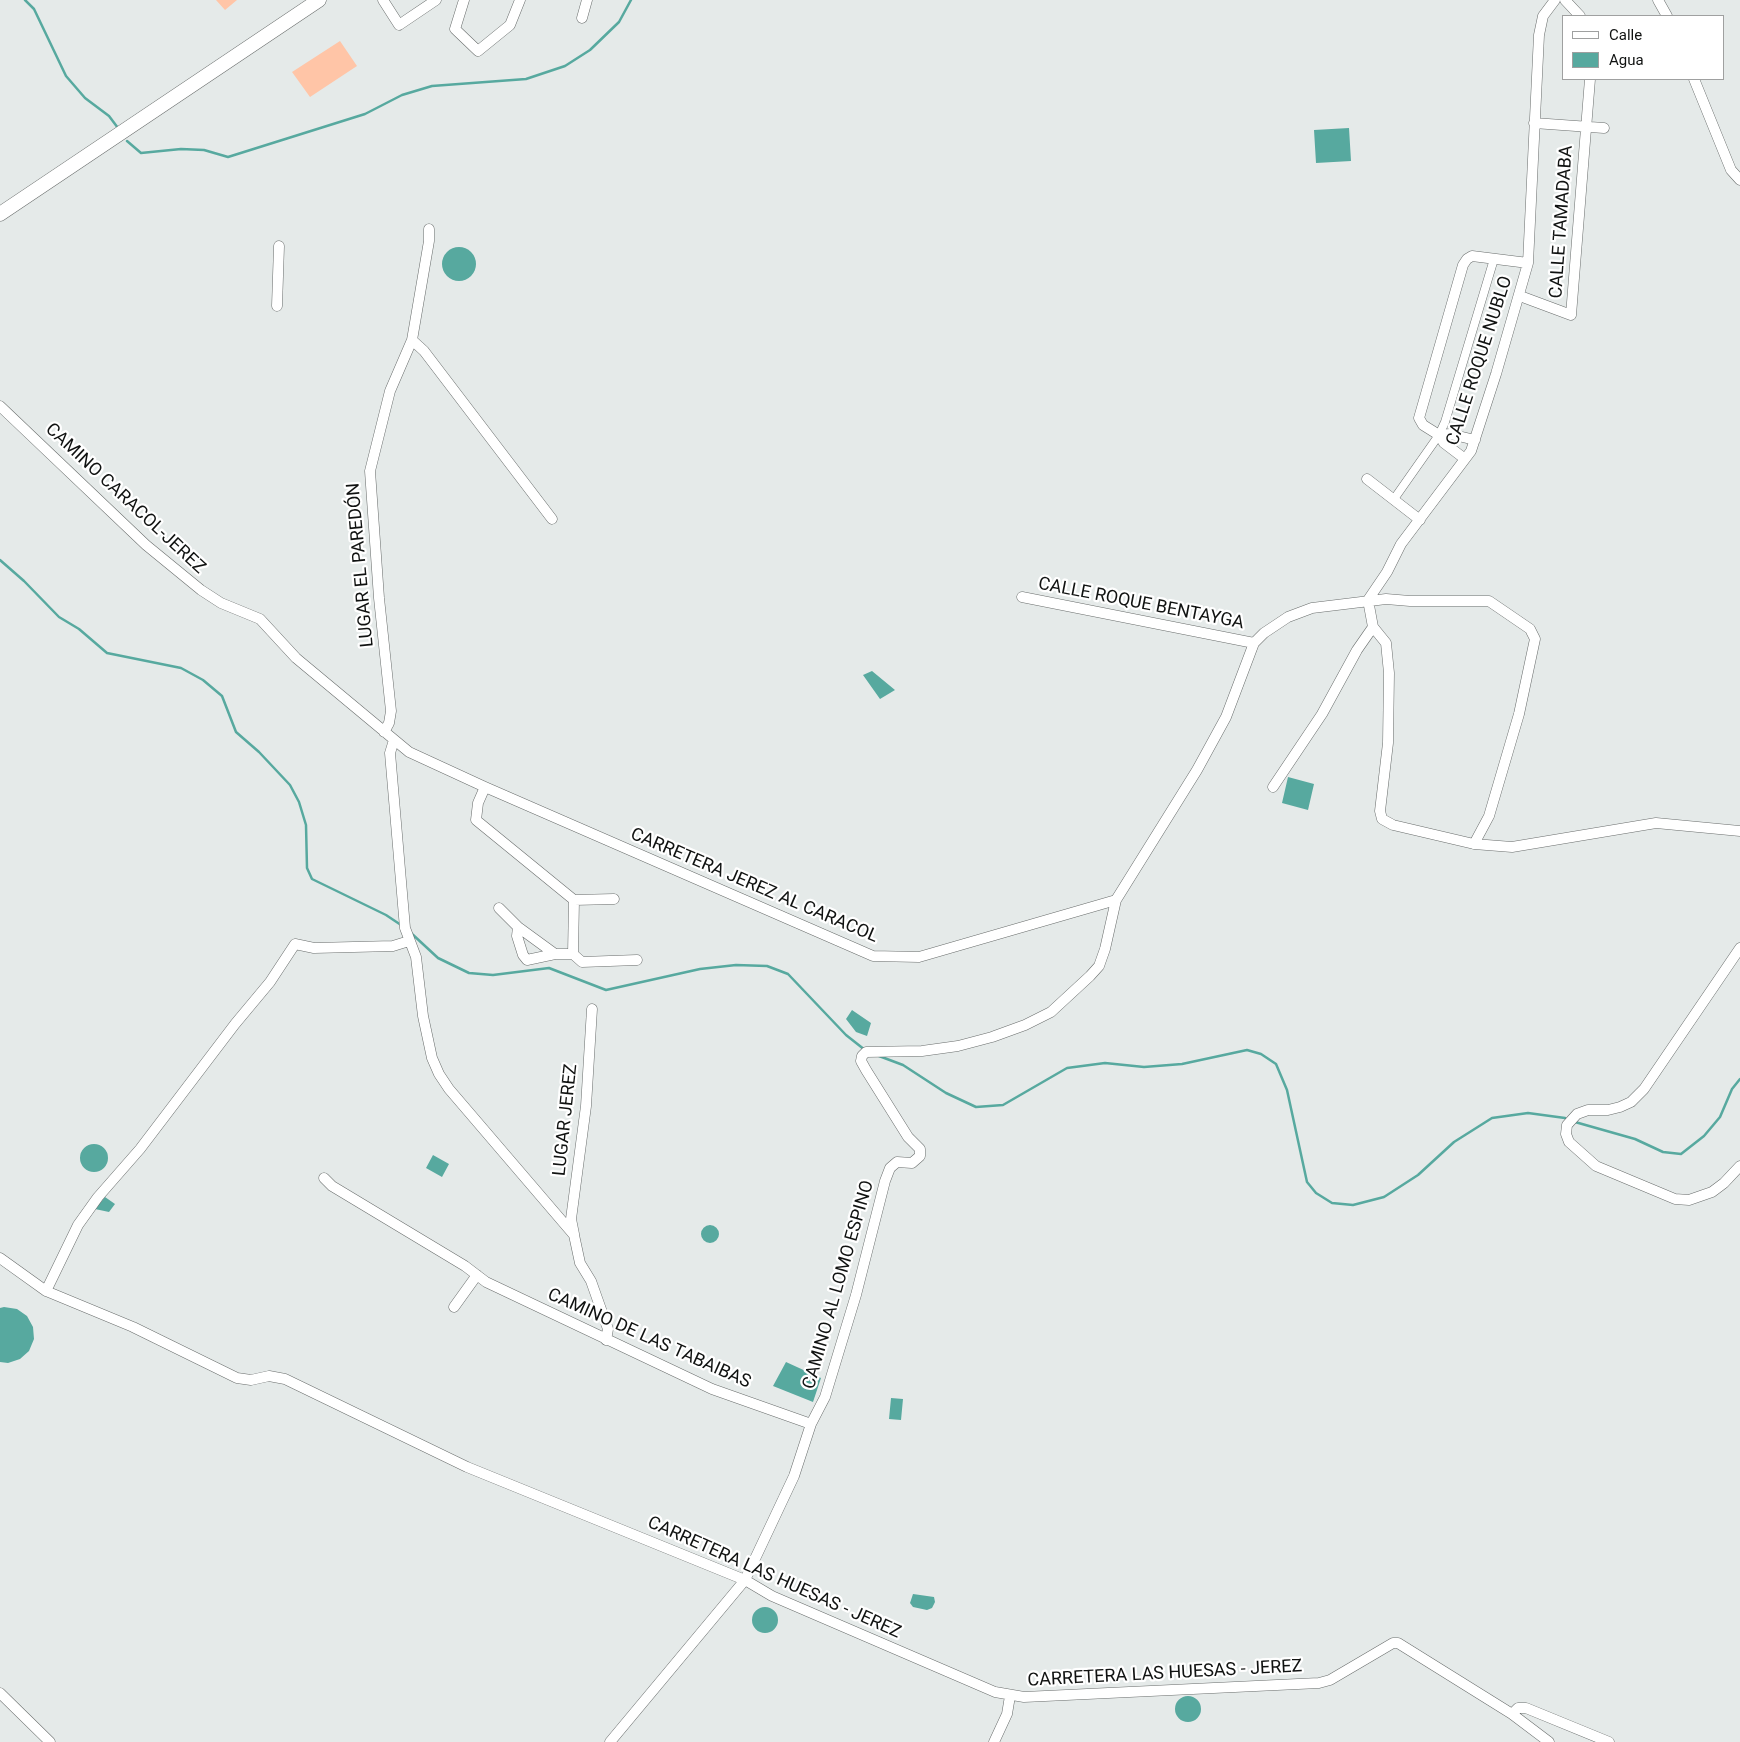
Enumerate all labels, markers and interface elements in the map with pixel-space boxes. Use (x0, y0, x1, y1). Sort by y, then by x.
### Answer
legend (1562, 15, 1725, 80)
text: Calle (1609, 26, 1642, 44)
text: Agua (1609, 51, 1644, 69)
street label: CALLE TAMADABA (1546, 145, 1578, 299)
street label: CALLE ROQUE NUBLO (1442, 273, 1518, 449)
street label: CAMINO CARACOL-JEREZ (40, 419, 210, 579)
street label: LUGAR EL PAREDÓN (343, 482, 379, 648)
street label: CALLE ROQUE BENTAYGA (1036, 573, 1246, 635)
street label: CARRETERA JEREZ AL CARACOL (627, 824, 881, 948)
street label: LUGAR JEREZ (549, 1063, 583, 1177)
street label: CAMINO AL LOMO ESPINO (799, 1178, 879, 1392)
street label: CAMINO DE LAS TABAIBAS (544, 1284, 754, 1394)
street label: CARRETERA LAS HUESAS - JEREZ (644, 1512, 904, 1644)
street label: CARRETERA LAS HUESAS - JEREZ (1027, 1656, 1303, 1692)

